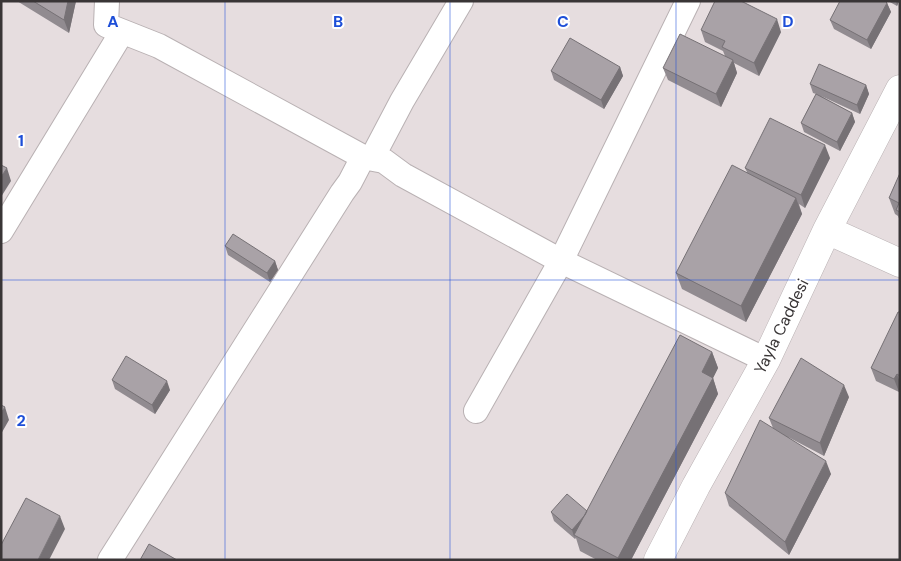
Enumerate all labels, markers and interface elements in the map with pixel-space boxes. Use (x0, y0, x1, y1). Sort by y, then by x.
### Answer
text: A (107, 11, 119, 32)
text: B (333, 11, 343, 32)
text: C (557, 11, 569, 32)
text: D (782, 11, 794, 32)
text: 1 (18, 130, 24, 151)
street label: Yayla Caddesi (749, 275, 814, 377)
text: 2 (16, 410, 26, 431)

